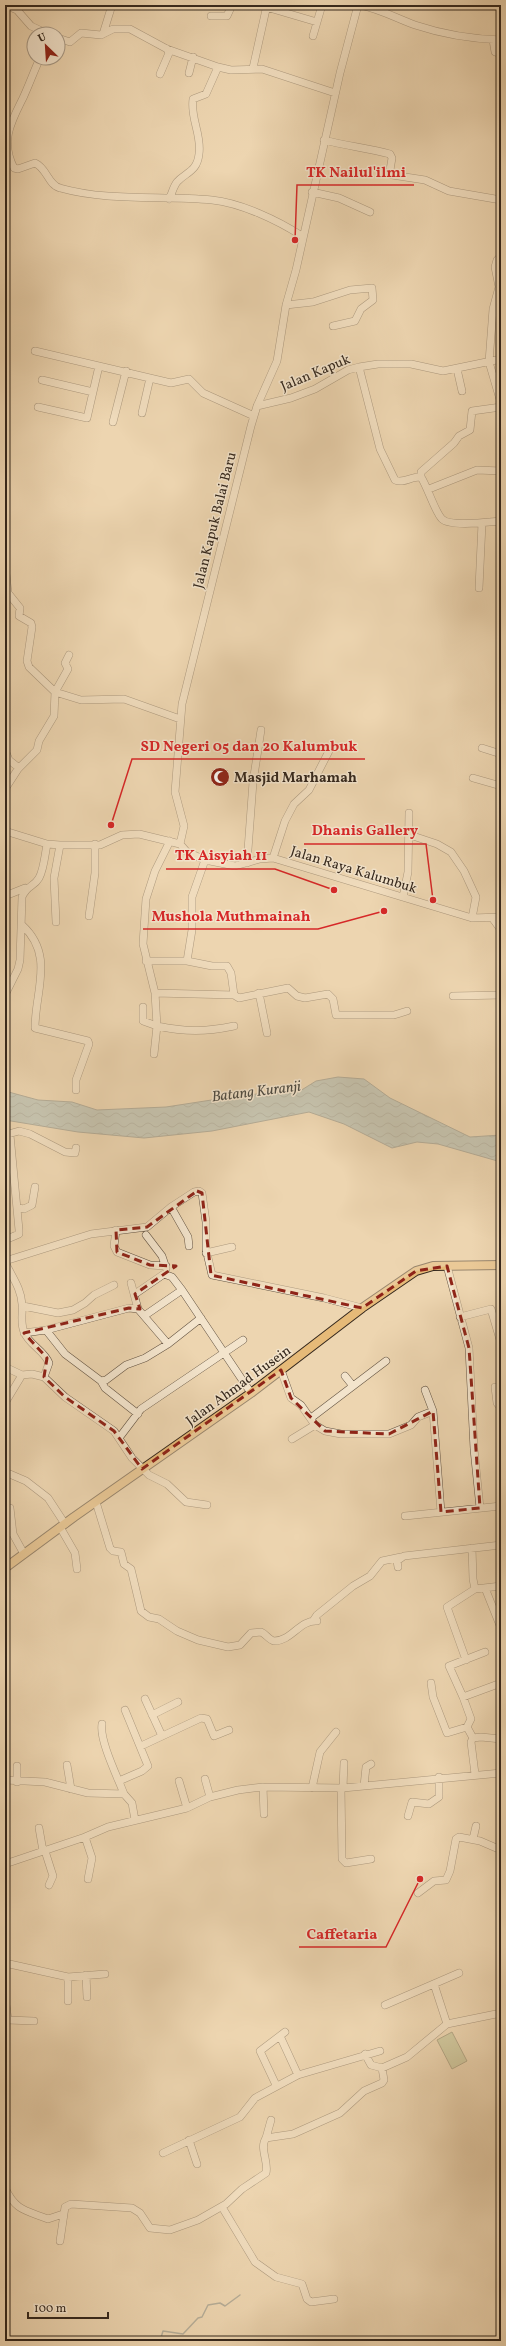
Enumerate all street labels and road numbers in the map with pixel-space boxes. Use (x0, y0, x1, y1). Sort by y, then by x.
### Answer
street label: Jalan Kapuk (278, 350, 354, 397)
street label: Jalan Kapuk Balai Baru (189, 450, 242, 591)
street label: Jalan Raya Kalumbuk (288, 842, 420, 899)
street label: Jalan Ahmad Husein (182, 1342, 295, 1431)

